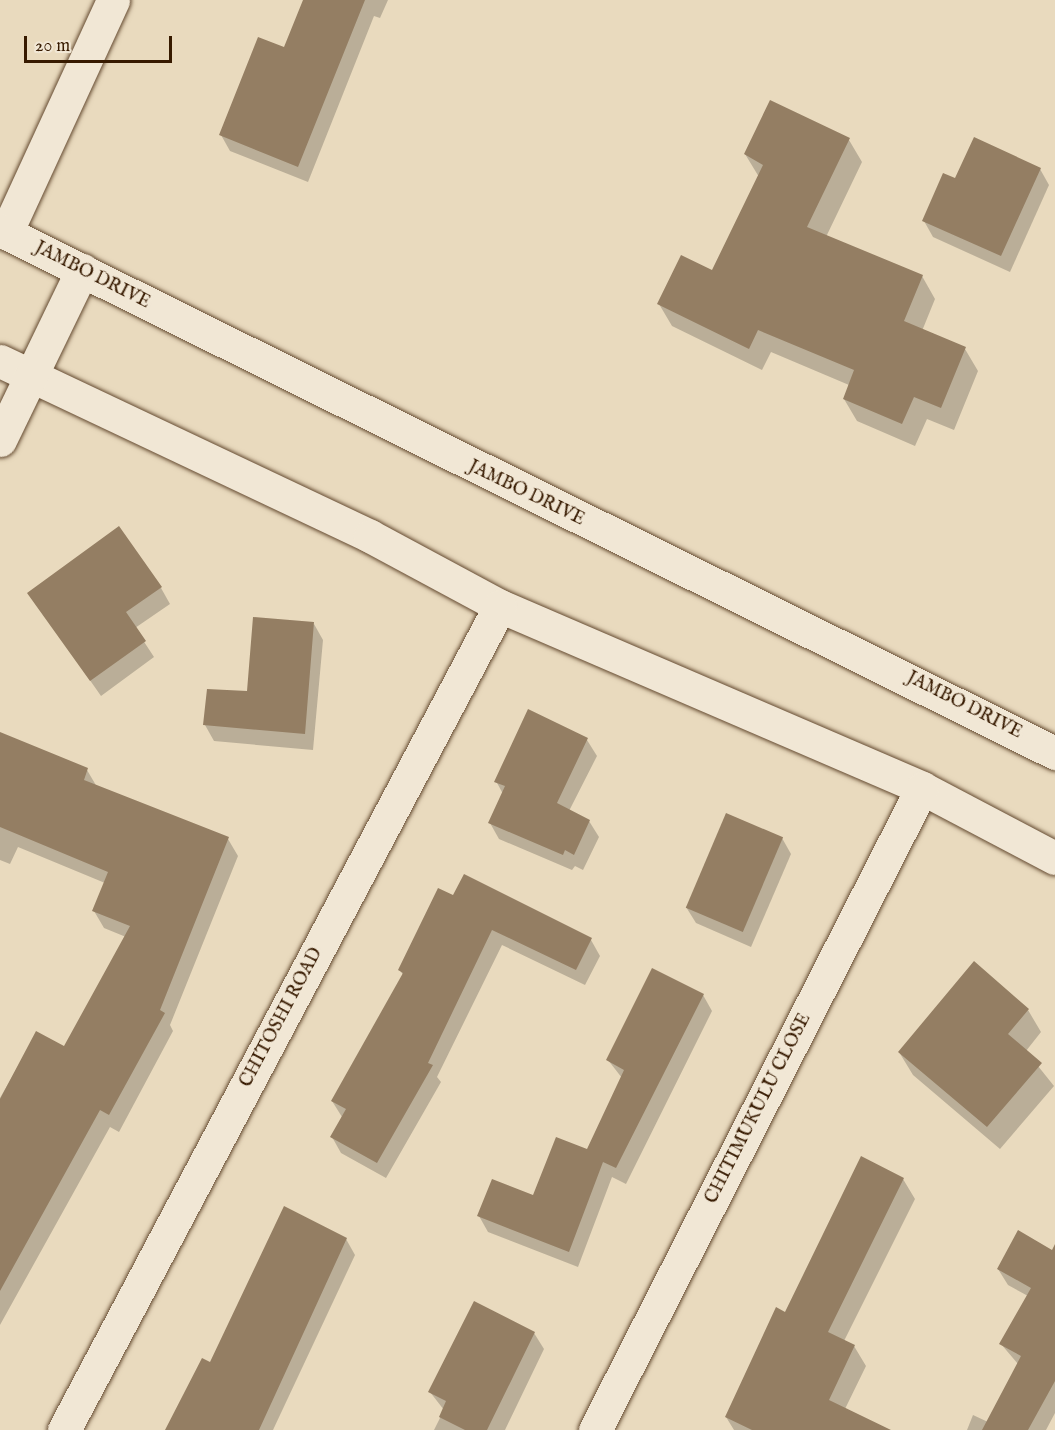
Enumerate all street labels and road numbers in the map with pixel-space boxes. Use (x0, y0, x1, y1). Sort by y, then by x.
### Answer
street label: JAMBO DRIVE (31, 238, 153, 314)
street label: JAMBO DRIVE (464, 457, 588, 531)
street label: JAMBO DRIVE (903, 668, 1025, 744)
street label: CHITOSHI ROAD (236, 945, 328, 1091)
street label: CHITIMUKULU CLOSE (702, 1010, 816, 1208)

